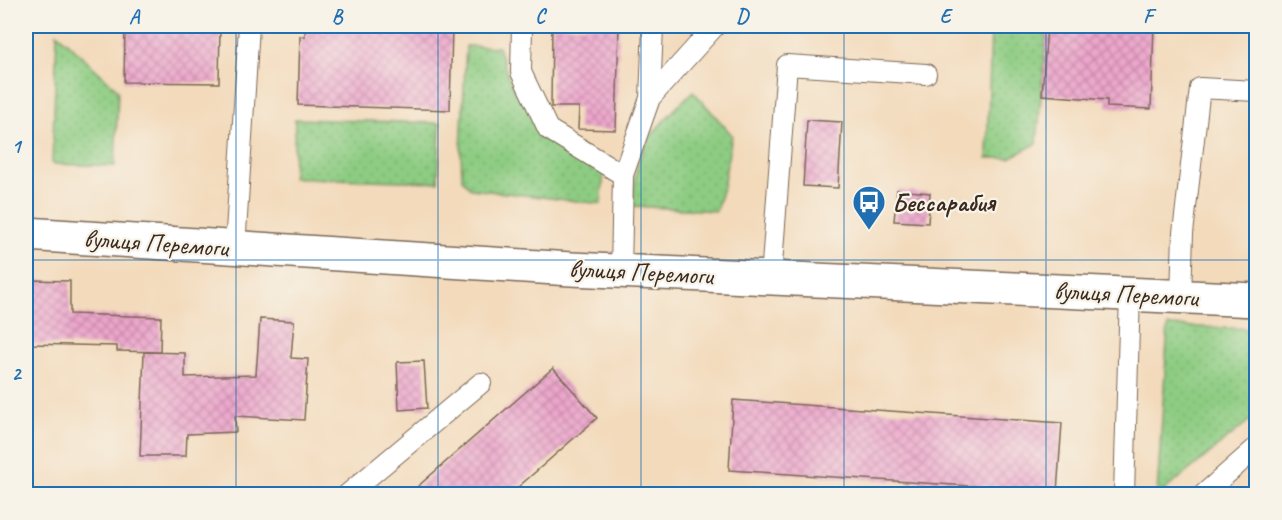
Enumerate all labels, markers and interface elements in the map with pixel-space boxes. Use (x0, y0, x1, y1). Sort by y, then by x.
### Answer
text: A (129, 4, 141, 29)
text: B (332, 4, 344, 29)
text: C (535, 4, 547, 29)
text: D (736, 4, 750, 29)
text: E (940, 4, 954, 29)
text: F (1143, 4, 1157, 29)
text: 1 (12, 134, 23, 159)
bus stop icon: Бессарабия (851, 184, 887, 231)
place label: Бессарабия (892, 186, 997, 219)
street label: вулиця Перемоги (83, 221, 231, 265)
street label: вулиця Перемоги (568, 252, 715, 292)
street label: вулиця Перемоги (1053, 274, 1200, 314)
text: 2 (12, 361, 23, 386)

